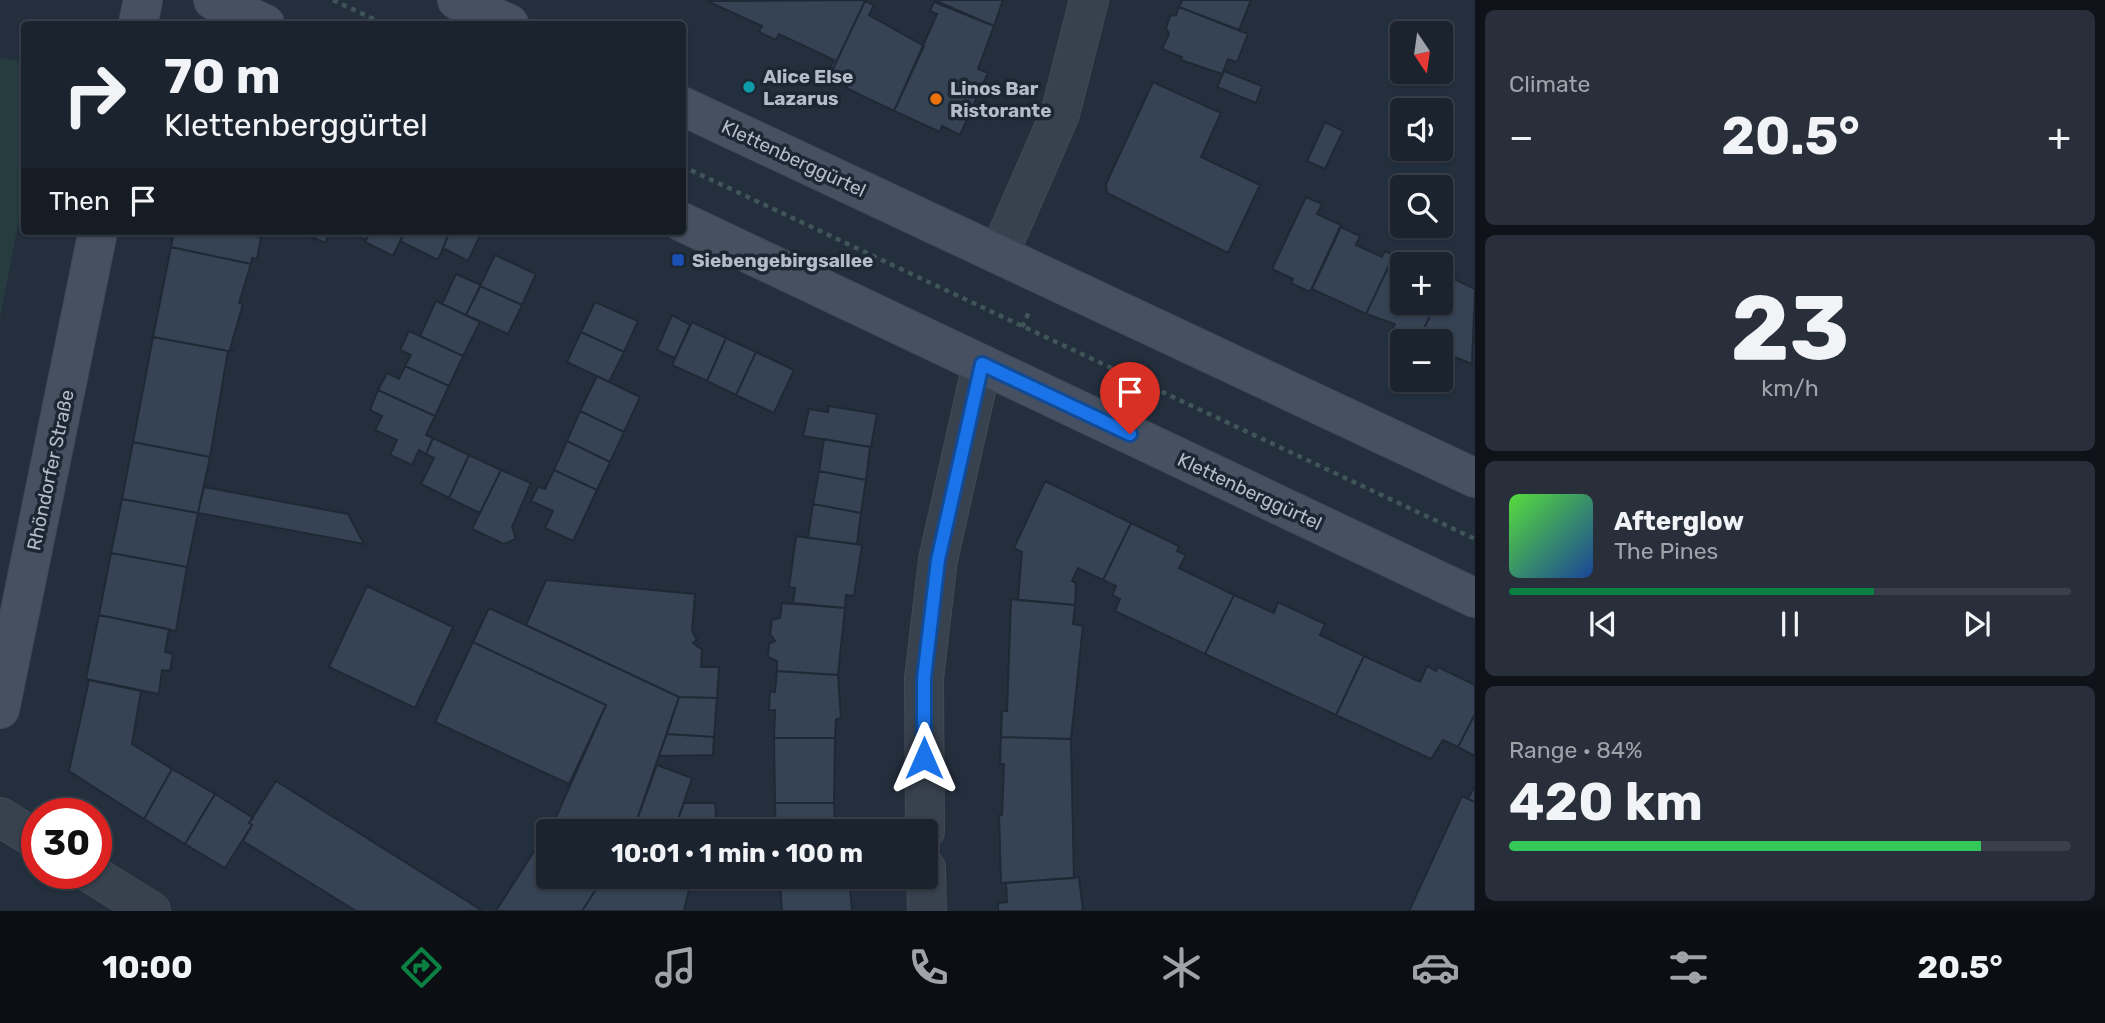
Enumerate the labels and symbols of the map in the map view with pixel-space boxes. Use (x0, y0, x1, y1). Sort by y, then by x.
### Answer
north arrow (1390, 21, 1452, 84)
place label: Alice Else Lazarus (763, 65, 853, 110)
place label: Linos Bar Ristorante (950, 77, 1051, 122)
marker: Alice Else Lazarus (741, 79, 757, 95)
marker: Linos Bar Ristorante (928, 91, 944, 107)
street label: Klettenberggürtel (718, 115, 870, 202)
place label: Siebengebirgsallee (692, 249, 873, 272)
marker: Siebengebirgsallee (670, 252, 686, 268)
pin (1100, 362, 1160, 434)
street label: Rhöndorfer Straße (22, 388, 79, 553)
street label: Klettenberggürtel (1174, 448, 1326, 535)
position arrow (887, 721, 961, 795)
speed limit sign: 30 (21, 798, 112, 889)

